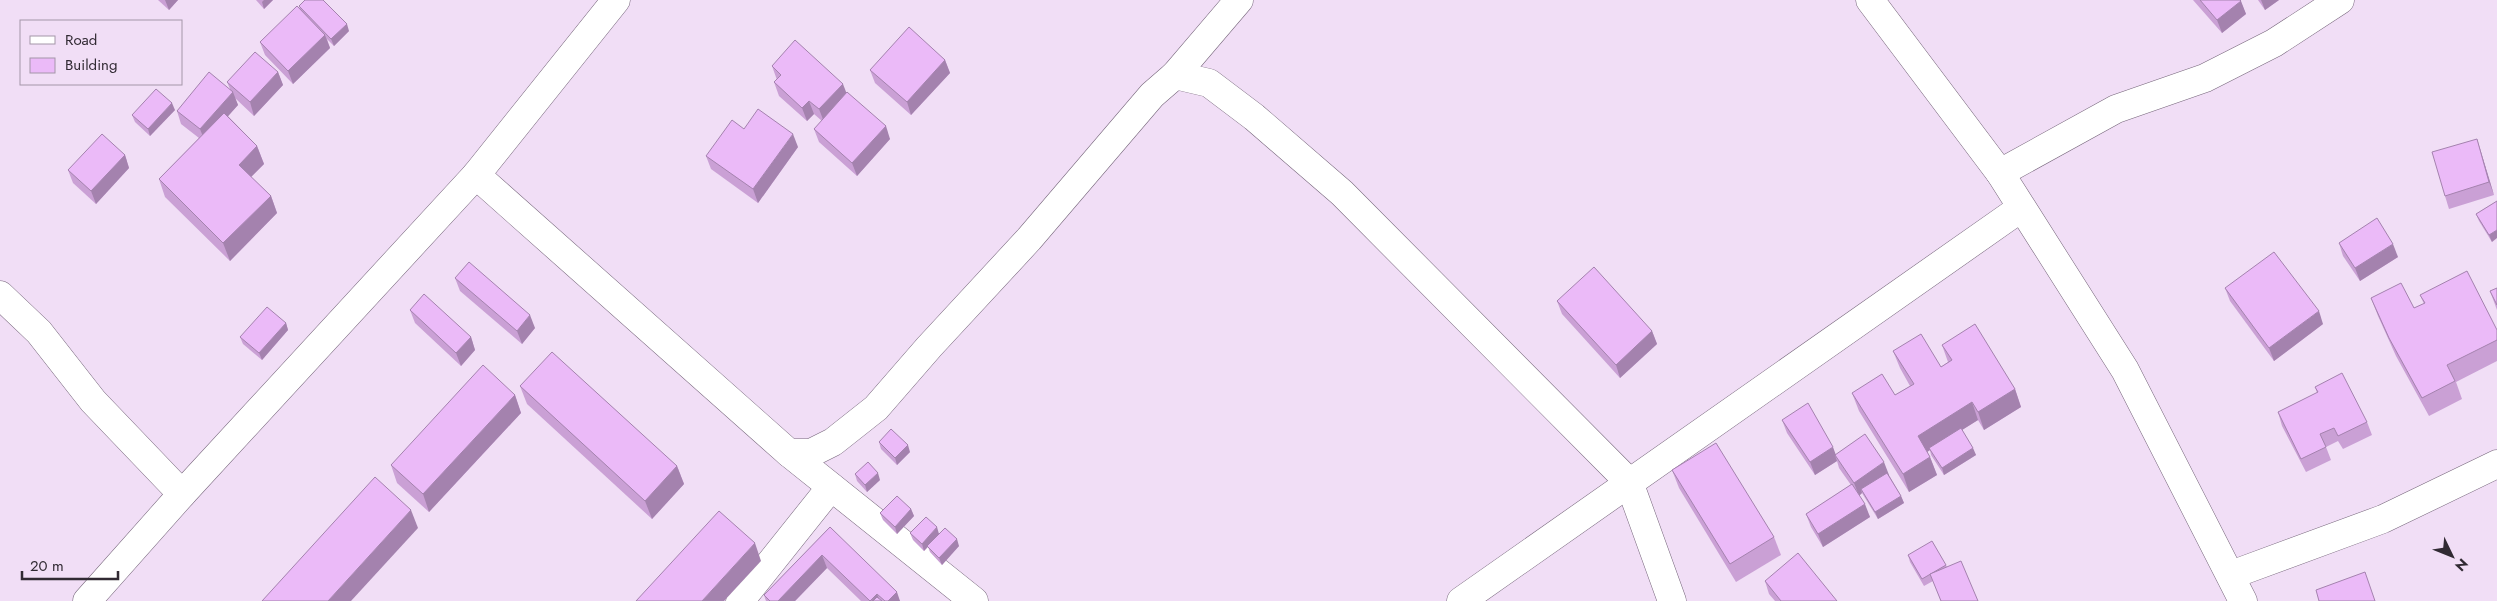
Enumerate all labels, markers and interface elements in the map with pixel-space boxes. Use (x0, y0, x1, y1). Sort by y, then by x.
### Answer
legend (20, 20, 182, 85)
text: Road (65, 29, 97, 51)
text: Building (65, 54, 117, 76)
north arrow (2427, 531, 2477, 581)
scale bar (22, 548, 119, 580)
text: N (2450, 554, 2473, 576)
text: 20 m (30, 555, 64, 577)

